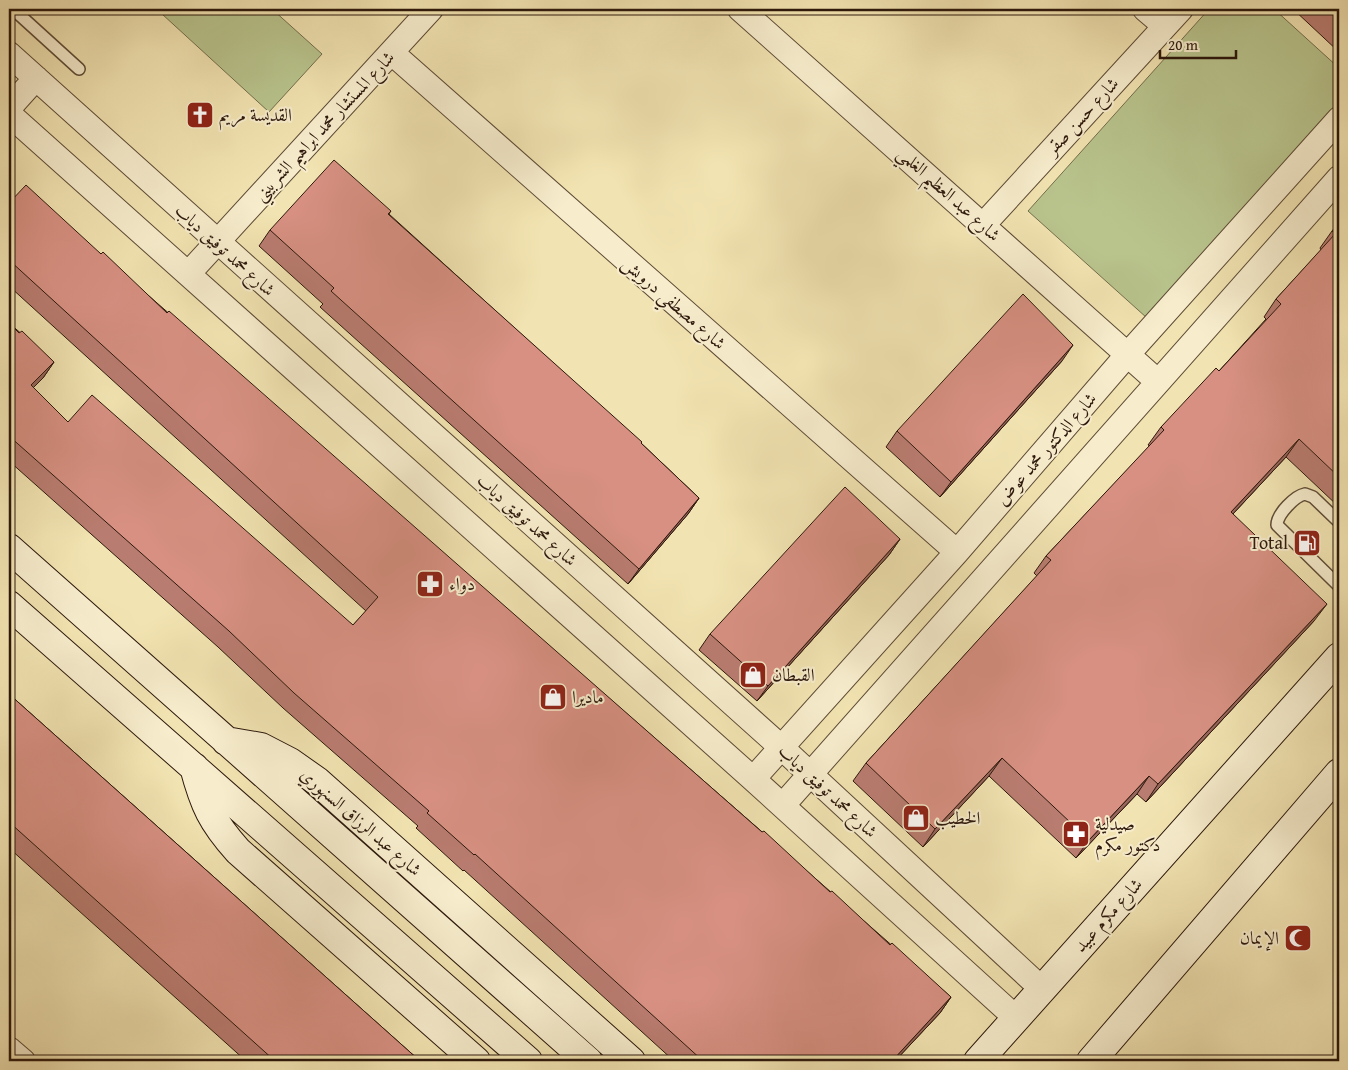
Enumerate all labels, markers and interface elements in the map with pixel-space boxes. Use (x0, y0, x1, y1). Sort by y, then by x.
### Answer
scale bar (1160, 28, 1237, 60)
text: 20 m (1168, 34, 1199, 55)
street label: شارع المستشار محمد ابراهيم الشربيني (247, 44, 404, 210)
street label: شارع حسن صقر (1037, 71, 1126, 163)
church icon: القديسة مريم (185, 100, 215, 130)
place label: القديسة مريم (219, 101, 292, 131)
street label: شارع عبد العظيم الغلمي (888, 140, 1007, 251)
street label: شارع محمد توفيق دياب (168, 197, 282, 304)
street label: شارع مصطفي درويش (613, 250, 732, 359)
street label: شارع الدكتور محمد عوض (989, 386, 1104, 513)
street label: شارع محمد توفيق دياب (470, 467, 584, 574)
fuel station icon: Total (1292, 528, 1322, 558)
place label: Total (1250, 529, 1288, 556)
pharmacy icon: دواء (415, 569, 445, 599)
place label: دواء (449, 570, 475, 597)
shop icon: القبطان (738, 660, 768, 690)
place label: القبطان (772, 661, 815, 688)
shop icon: ماديرا (538, 682, 568, 712)
place label: ماديرا (572, 683, 604, 710)
street label: شارع محمد توفيق دياب (771, 737, 884, 845)
street label: شارع عبد الرزاق السنهوري (293, 761, 428, 884)
shop icon: الخطيب (901, 803, 931, 833)
place label: الخطيب (935, 804, 981, 831)
place label: صيدلية دكتور مكرم (1095, 810, 1160, 861)
pharmacy icon: صيدلية دكتور مكرم (1061, 819, 1091, 849)
street label: شارع مكرم عبيد (1067, 871, 1151, 960)
mosque icon: الإيمان (1283, 923, 1313, 953)
place label: الإيمان (1240, 924, 1279, 951)

